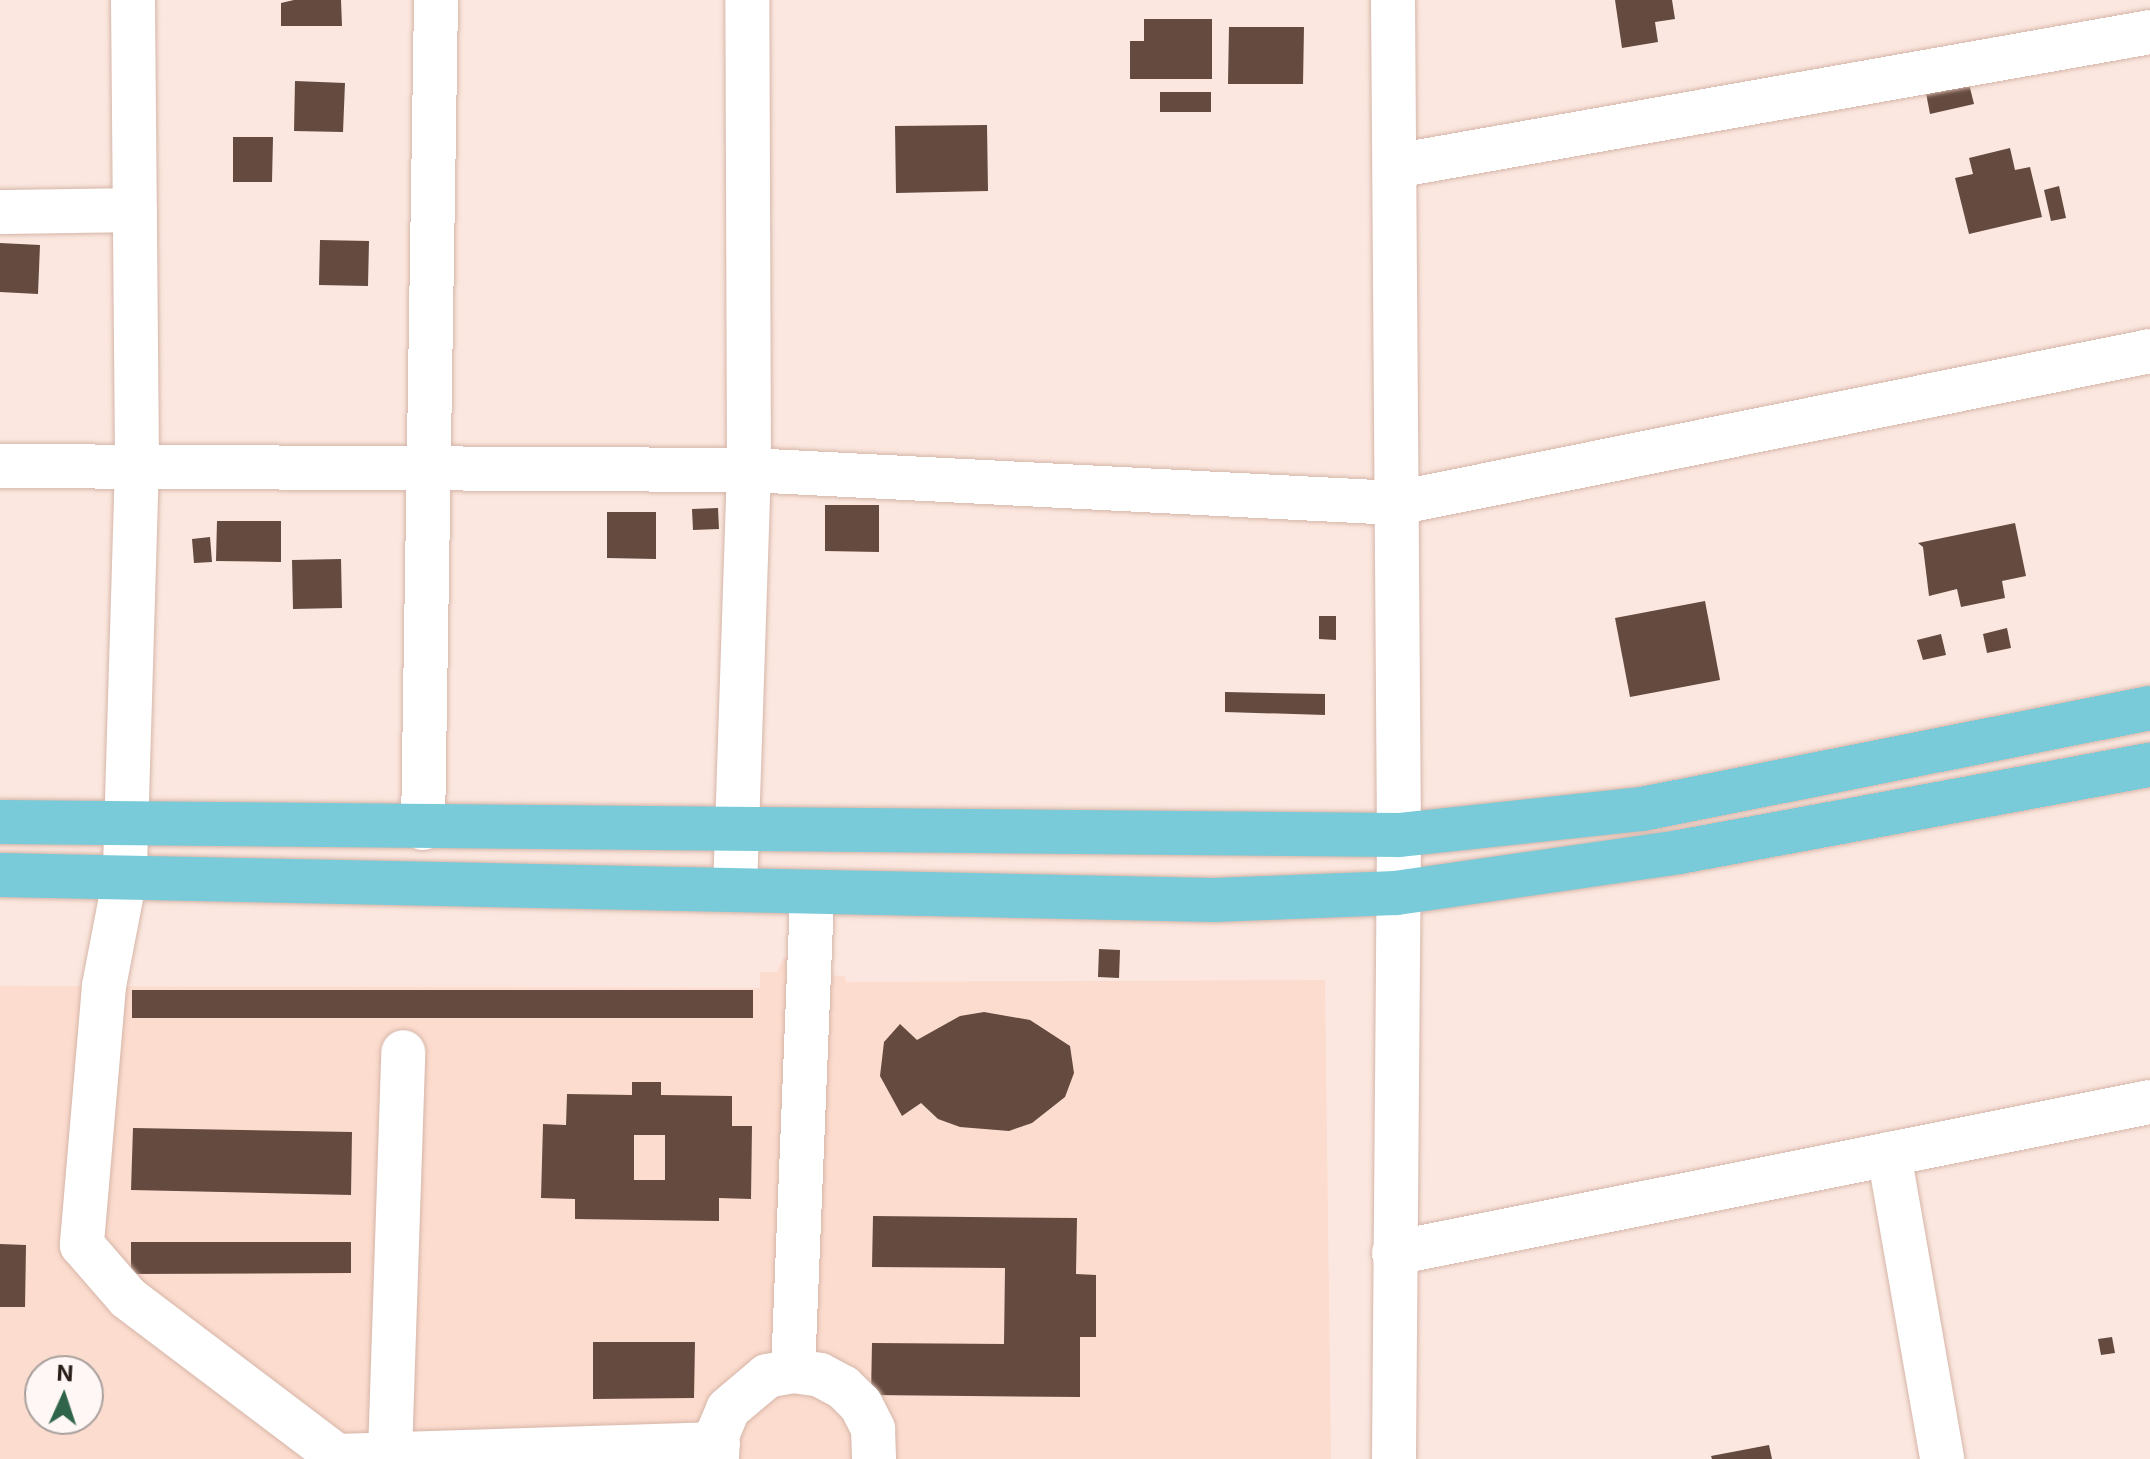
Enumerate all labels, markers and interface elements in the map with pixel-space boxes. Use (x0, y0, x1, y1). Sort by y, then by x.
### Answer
north arrow (24, 1355, 104, 1435)
text: N (56, 1360, 74, 1386)

